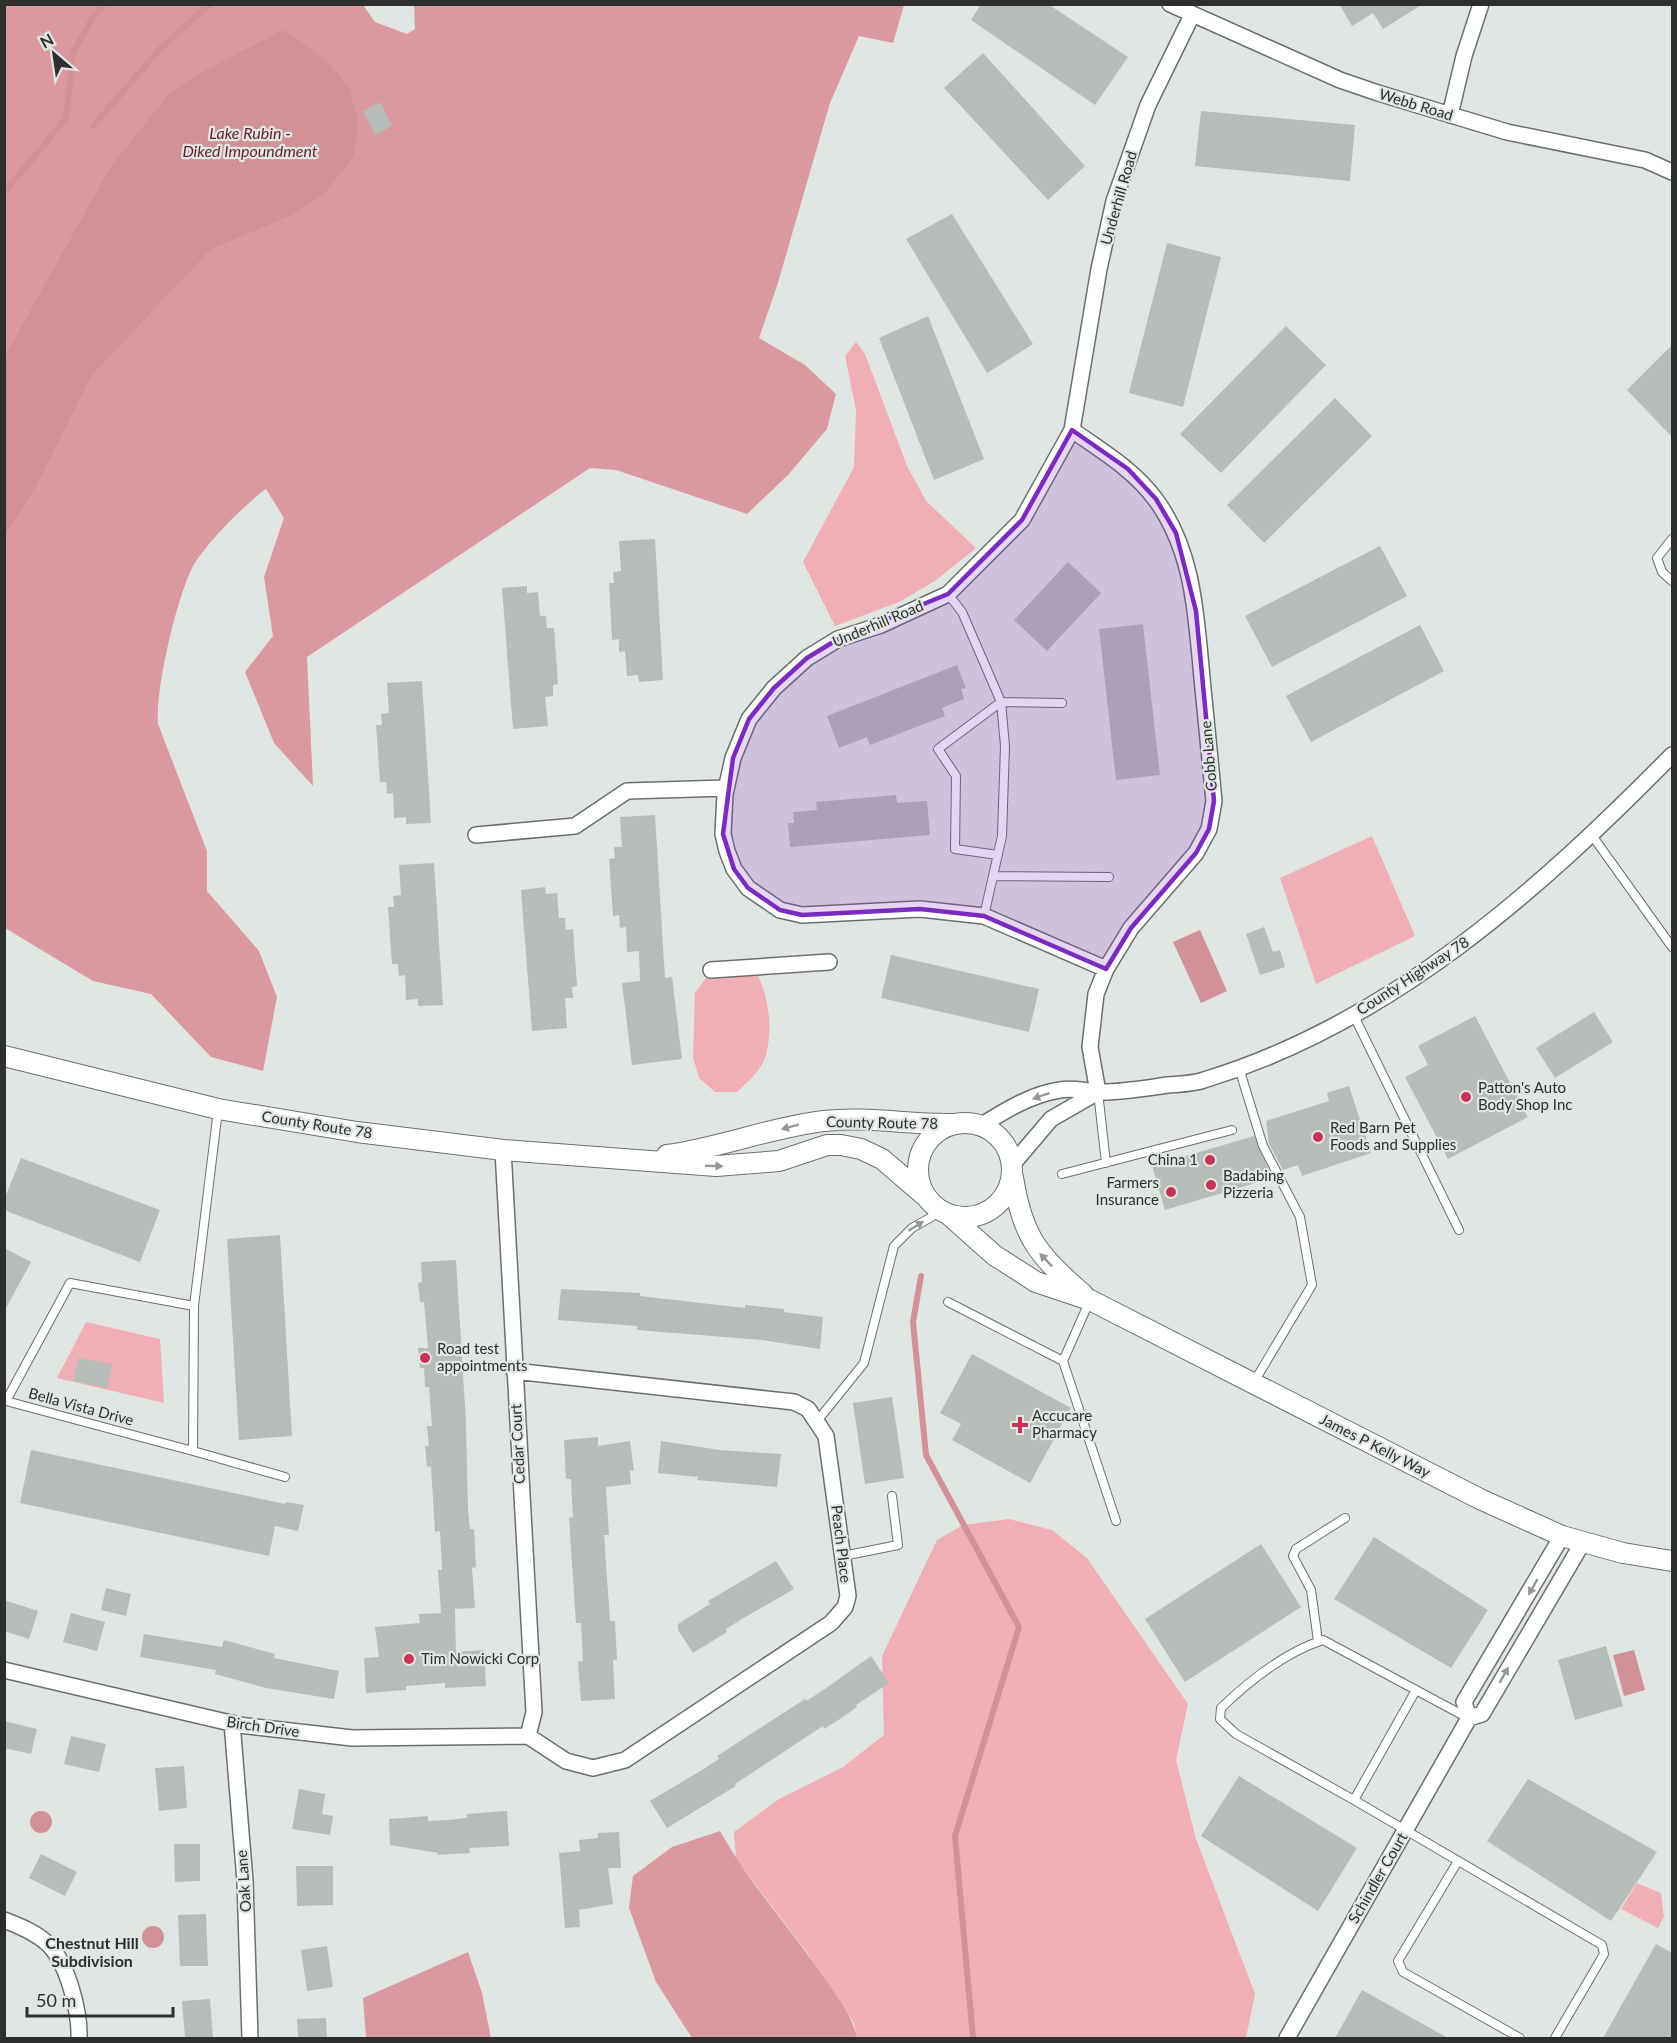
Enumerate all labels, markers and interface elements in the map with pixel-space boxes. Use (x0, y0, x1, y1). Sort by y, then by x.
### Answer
north arrow (24, 24, 84, 84)
text: N (36, 29, 56, 52)
street label: Webb Road (1377, 84, 1456, 124)
water label: Lake Rubin - Diked Impoundment (182, 123, 318, 160)
street label: Underhill Road (1096, 149, 1140, 247)
street label: Underhill Road (829, 596, 926, 650)
street label: Cobb Lane (1196, 720, 1220, 792)
street label: County Highway 78 (1353, 932, 1472, 1018)
place label: Patton's Auto Body Shop Inc (1478, 1078, 1572, 1113)
marker: Patton's Auto Body Shop Inc (1459, 1090, 1473, 1104)
one-way arrow (1032, 1091, 1050, 1101)
street label: County Route 78 (260, 1106, 374, 1142)
street label: County Route 78 (826, 1112, 938, 1132)
place label: Red Barn Pet Foods and Supplies (1330, 1118, 1456, 1153)
one-way arrow (781, 1123, 799, 1132)
marker: Red Barn Pet Foods and Supplies (1311, 1130, 1325, 1144)
place label: China 1 (1148, 1150, 1198, 1168)
marker: China 1 (1203, 1153, 1217, 1167)
one-way arrow (704, 1161, 723, 1171)
place label: Badabing Pizzeria (1223, 1166, 1284, 1201)
place label: Farmers Insurance (1096, 1173, 1159, 1208)
marker: Badabing Pizzeria (1204, 1178, 1218, 1192)
marker: Farmers Insurance (1164, 1185, 1178, 1199)
one-way arrow (908, 1220, 924, 1232)
one-way arrow (1040, 1254, 1054, 1268)
place label: Road test appointments (437, 1339, 527, 1374)
marker: Road test appointments (418, 1351, 432, 1365)
street label: Bella Vista Drive (27, 1383, 136, 1429)
street label: Cedar Court (506, 1403, 528, 1485)
place label: Accucare Pharmacy (1032, 1406, 1097, 1441)
street label: James P Kelly Way (1317, 1409, 1434, 1481)
marker: Accucare Pharmacy (1013, 1418, 1027, 1432)
street label: Peach Place (828, 1504, 856, 1584)
one-way arrow (1528, 1578, 1538, 1595)
place label: Tim Nowicki Corp (421, 1649, 539, 1667)
marker: Tim Nowicki Corp (402, 1652, 416, 1666)
one-way arrow (1499, 1667, 1510, 1683)
street label: Birch Drive (226, 1712, 301, 1740)
street label: Schindler Court (1344, 1828, 1411, 1926)
street label: Oak Lane (232, 1849, 254, 1913)
district label: Chestnut Hill Subdivision (45, 1933, 139, 1970)
scale bar (27, 1980, 172, 2018)
text: 50 m (36, 1989, 76, 2011)

